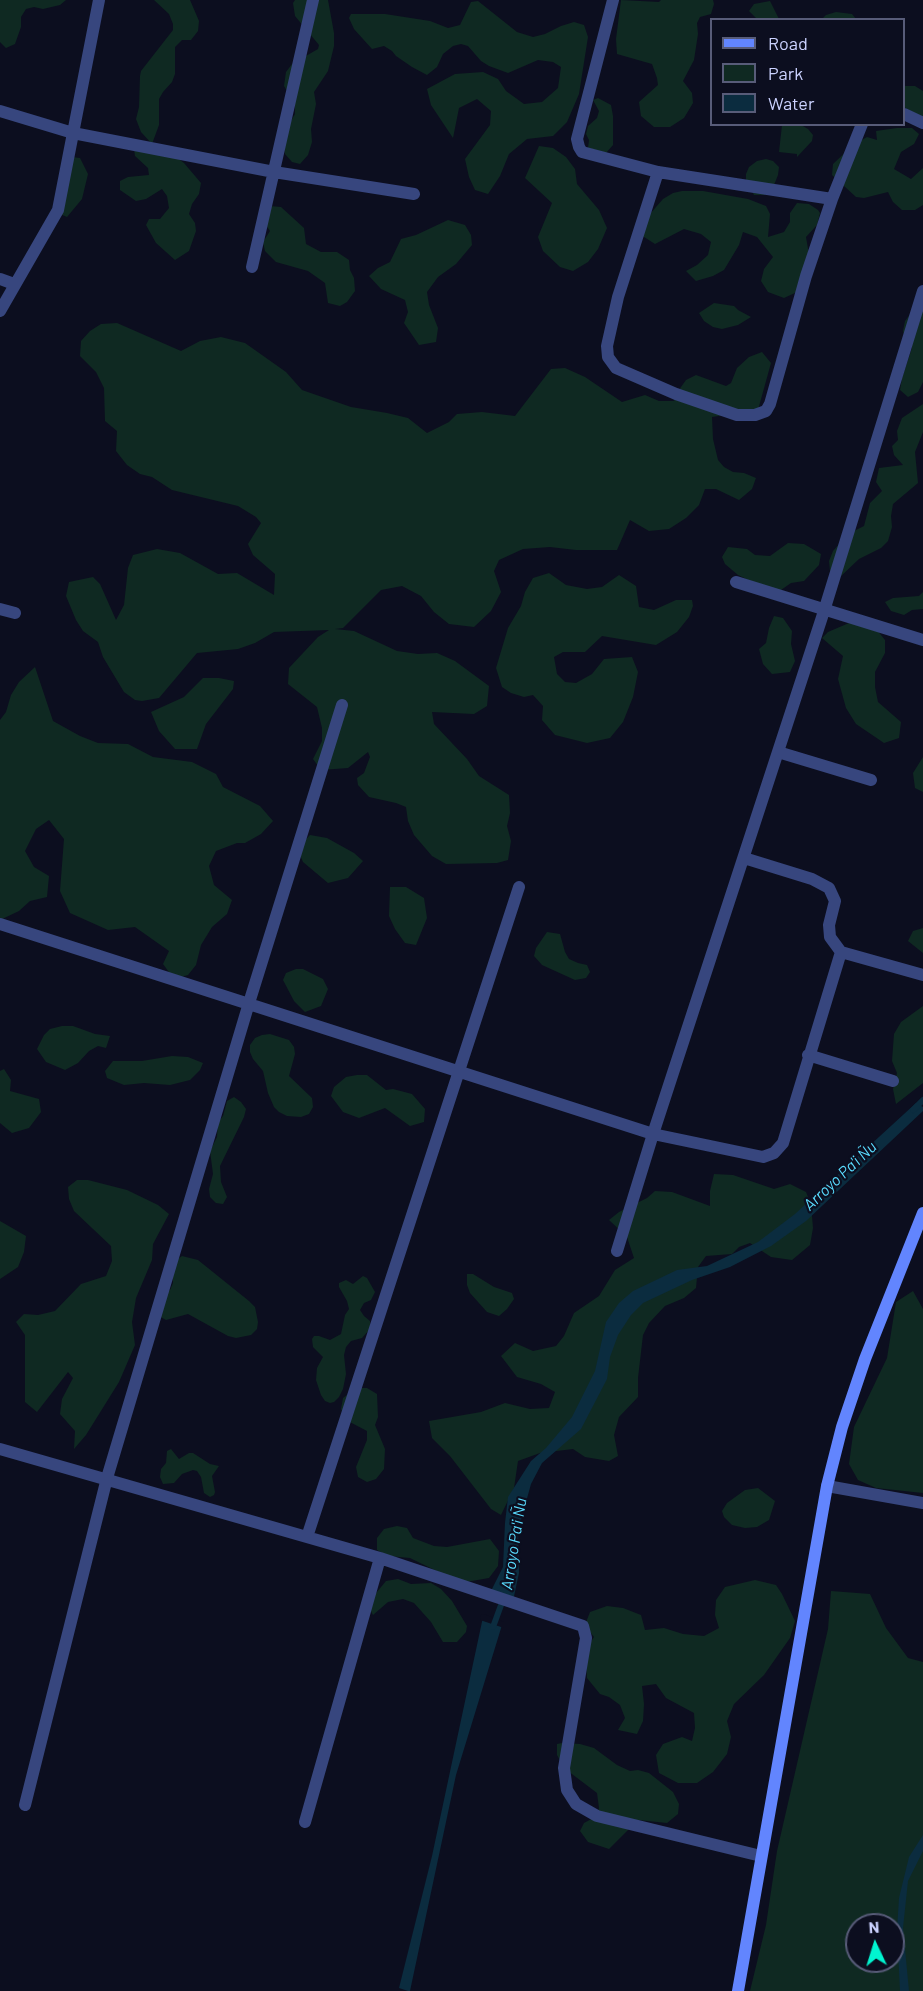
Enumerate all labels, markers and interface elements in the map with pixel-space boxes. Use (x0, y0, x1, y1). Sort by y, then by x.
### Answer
legend (710, 18, 905, 126)
text: Road (768, 32, 808, 54)
text: Park (768, 62, 803, 84)
text: Water (768, 92, 815, 114)
water label: Arroyo Pa'i Ñu (800, 1137, 880, 1215)
water label: Arroyo Pa'i Ñu (497, 1497, 531, 1591)
north arrow (845, 1913, 905, 1973)
text: N (868, 1917, 880, 1936)

